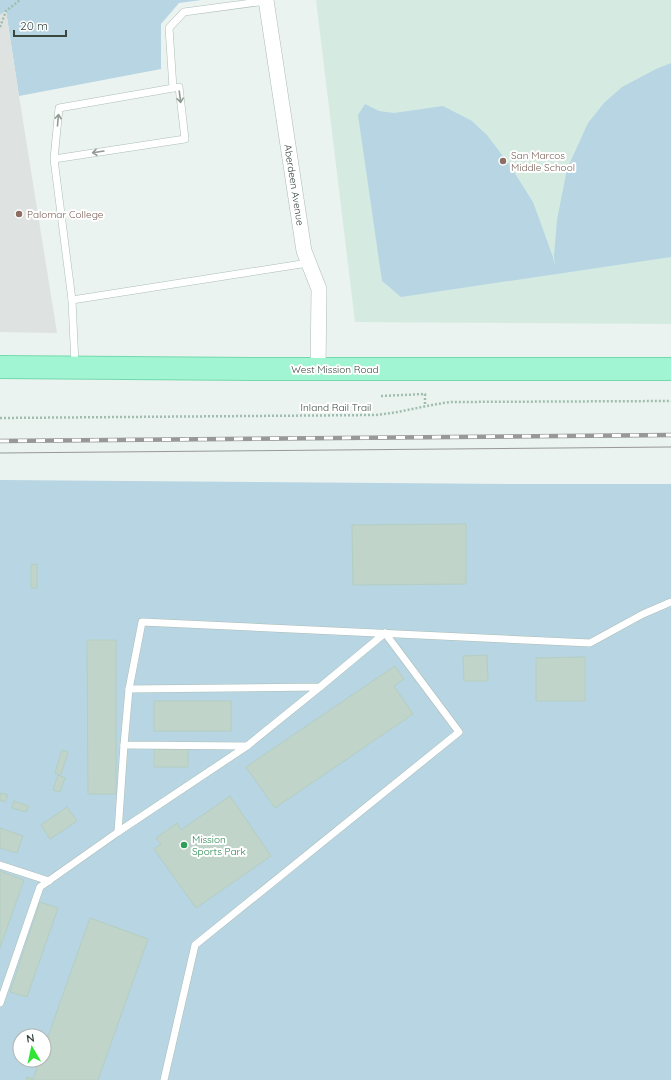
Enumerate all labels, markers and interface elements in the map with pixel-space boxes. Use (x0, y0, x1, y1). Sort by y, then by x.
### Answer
scale bar (14, 12, 66, 38)
text: 20 m (20, 18, 48, 33)
one-way arrow (176, 90, 184, 103)
one-way arrow (54, 114, 62, 127)
street label: Aberdeen Avenue (281, 144, 307, 227)
one-way arrow (92, 148, 105, 156)
place label: San Marcos Middle School (511, 149, 575, 174)
marker: San Marcos Middle School (498, 156, 508, 166)
place label: Palomar College (27, 208, 104, 221)
marker: Palomar College (14, 209, 24, 219)
street label: West Mission Road (291, 363, 379, 376)
street label: Inland Rail Trail (301, 401, 371, 414)
place label: Mission Sports Park (192, 833, 246, 858)
marker: Mission Sports Park (179, 840, 189, 850)
north arrow (12, 1028, 52, 1068)
text: N (25, 1031, 36, 1046)

